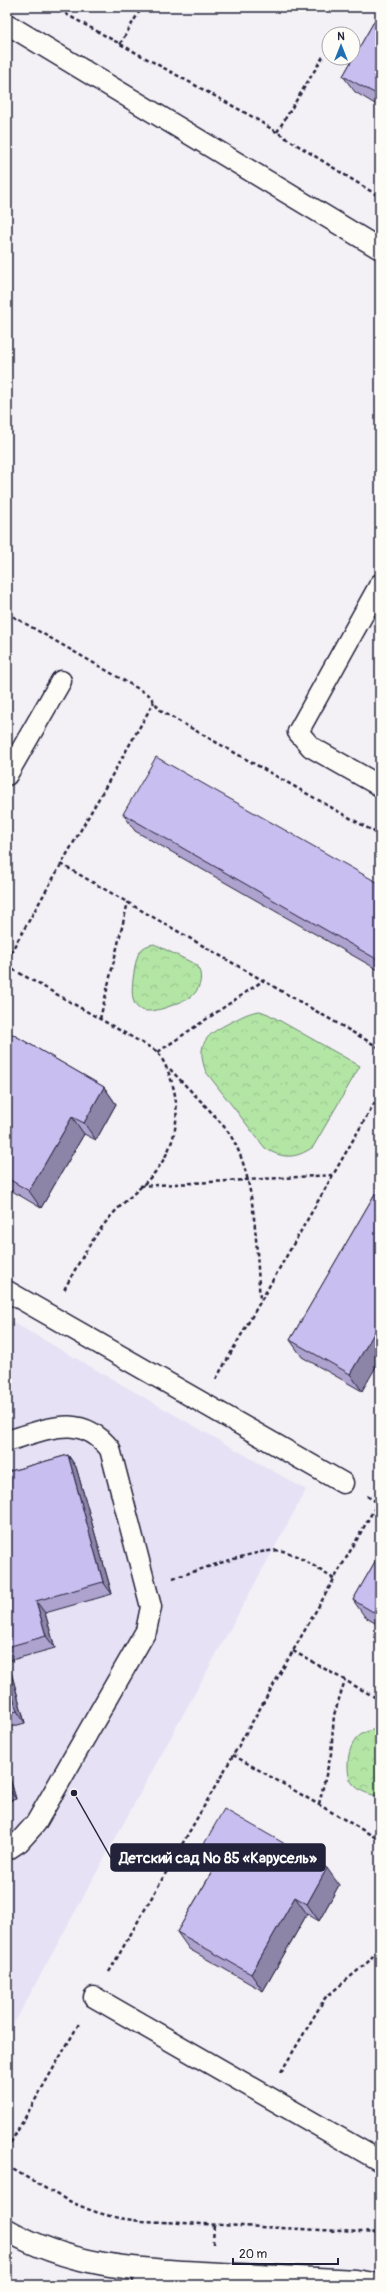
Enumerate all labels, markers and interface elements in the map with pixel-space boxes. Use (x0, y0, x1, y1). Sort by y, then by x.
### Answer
north arrow (321, 26, 361, 66)
text: N (337, 30, 345, 43)
callout: Детский сад № 85 «Карусель» (111, 1844, 325, 1871)
text: Детский сад № 85 «Карусель» (118, 1849, 317, 1868)
scale bar (233, 2240, 338, 2266)
text: 20 m (239, 2247, 268, 2262)

